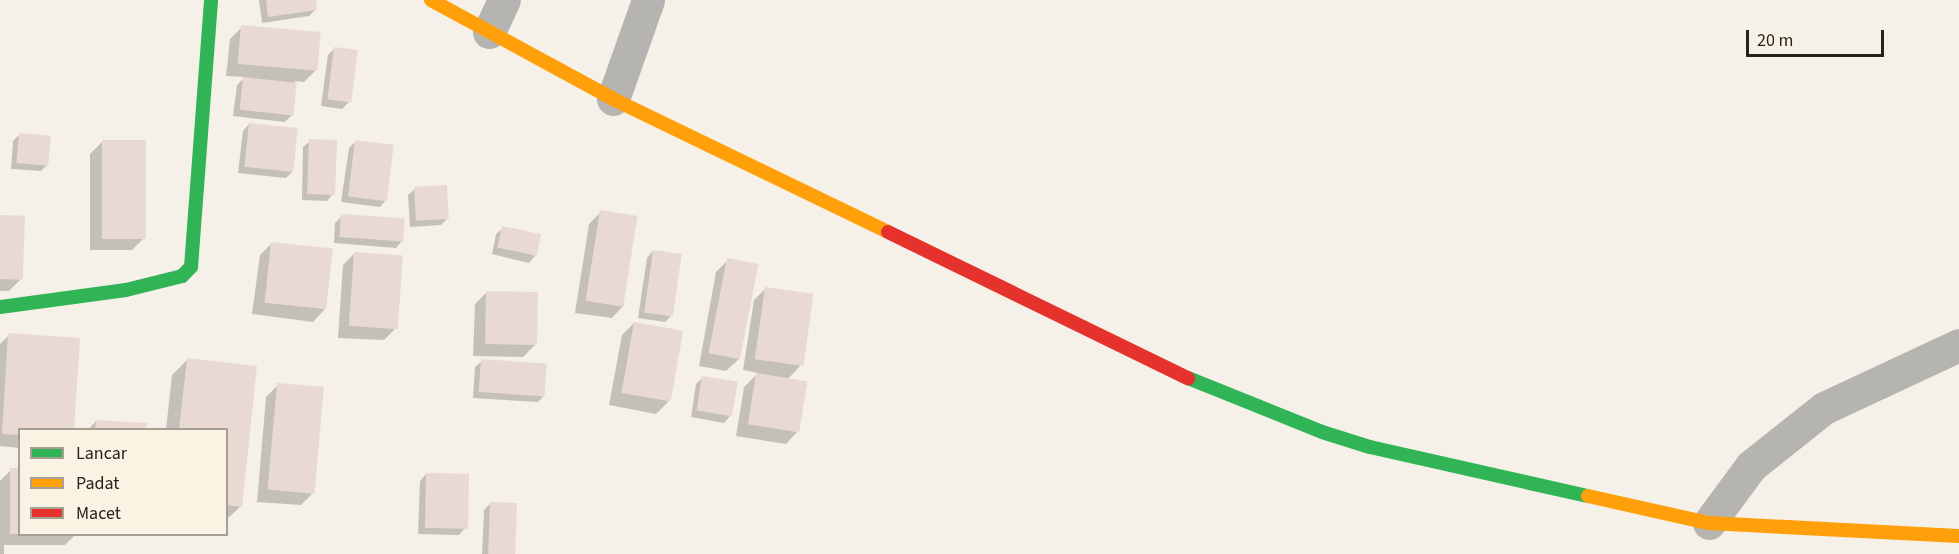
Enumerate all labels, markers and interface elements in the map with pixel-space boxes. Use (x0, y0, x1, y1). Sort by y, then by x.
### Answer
scale bar (1749, 18, 1887, 56)
text: 20 m (1757, 28, 1793, 53)
legend (18, 428, 228, 536)
text: Lancar (76, 441, 127, 466)
text: Padat (76, 471, 119, 496)
text: Macet (76, 501, 121, 526)

